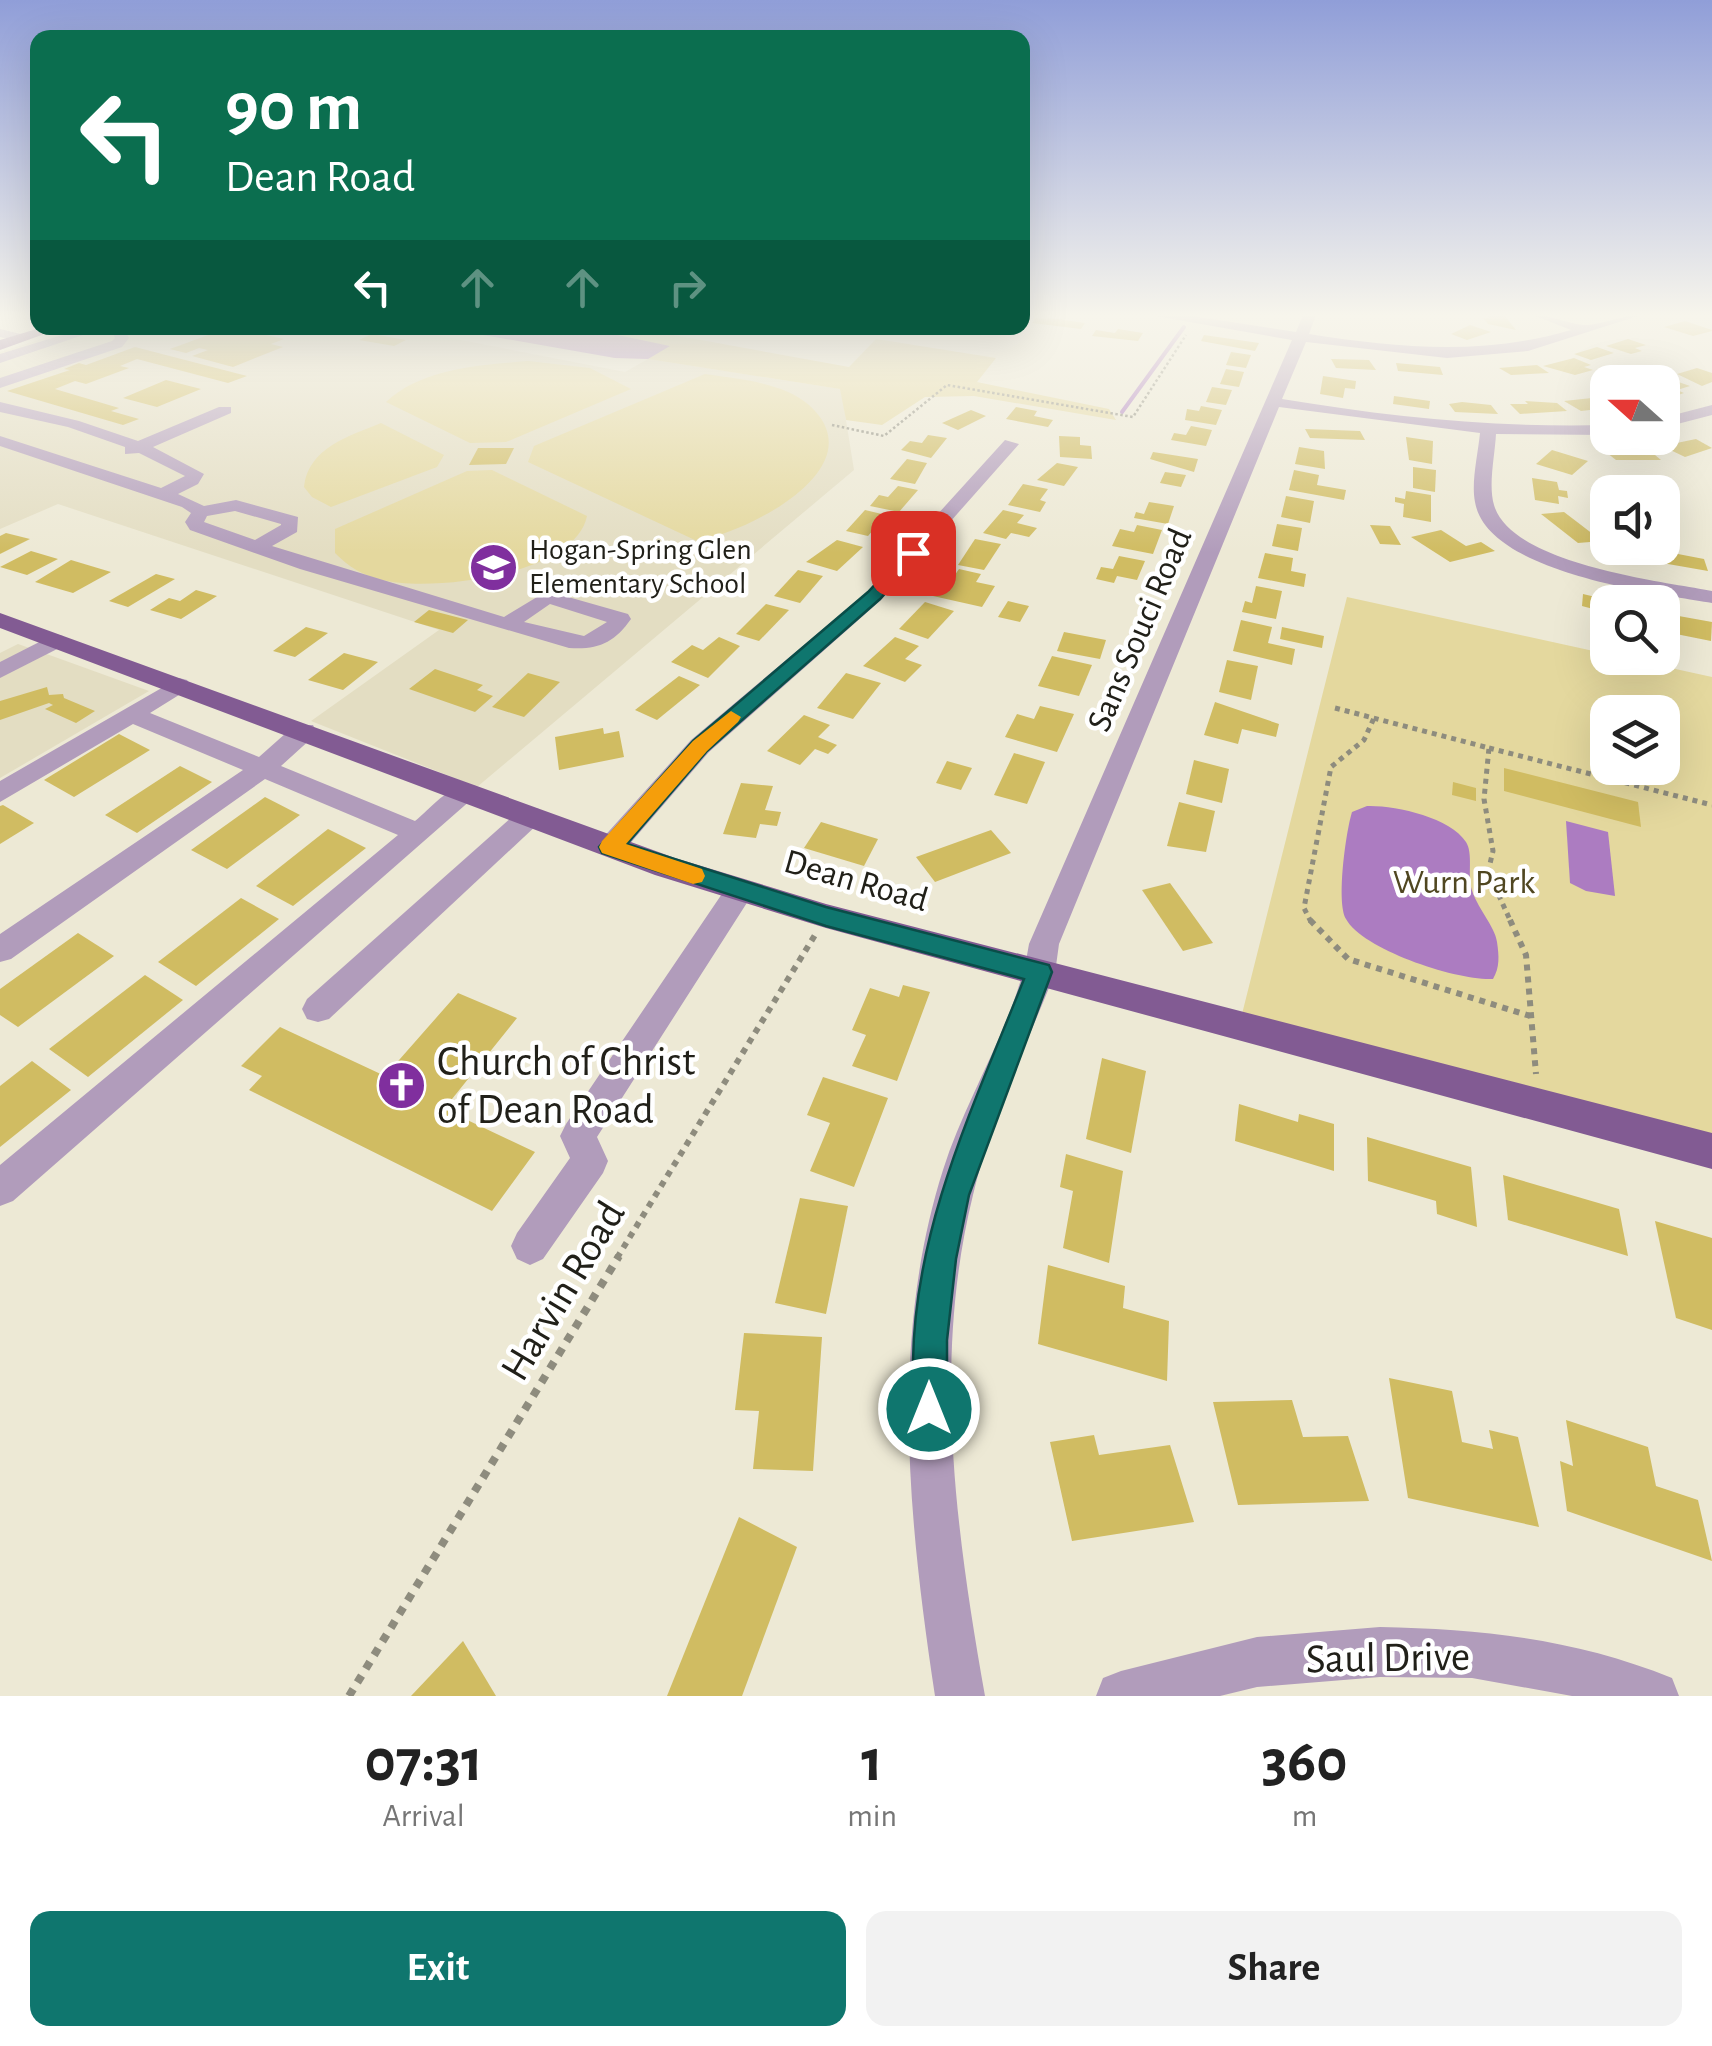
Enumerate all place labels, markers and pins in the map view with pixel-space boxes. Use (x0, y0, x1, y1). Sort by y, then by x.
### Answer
pin (871, 511, 956, 596)
place label: Hogan-Spring Glen Elementary School (529, 535, 752, 599)
school or university icon: Hogan-Spring Glen Elementary School (468, 541, 520, 593)
place label: Church of Christ of Dean Road (437, 1041, 696, 1131)
church icon: Church of Christ of Dean Road (376, 1060, 428, 1112)

